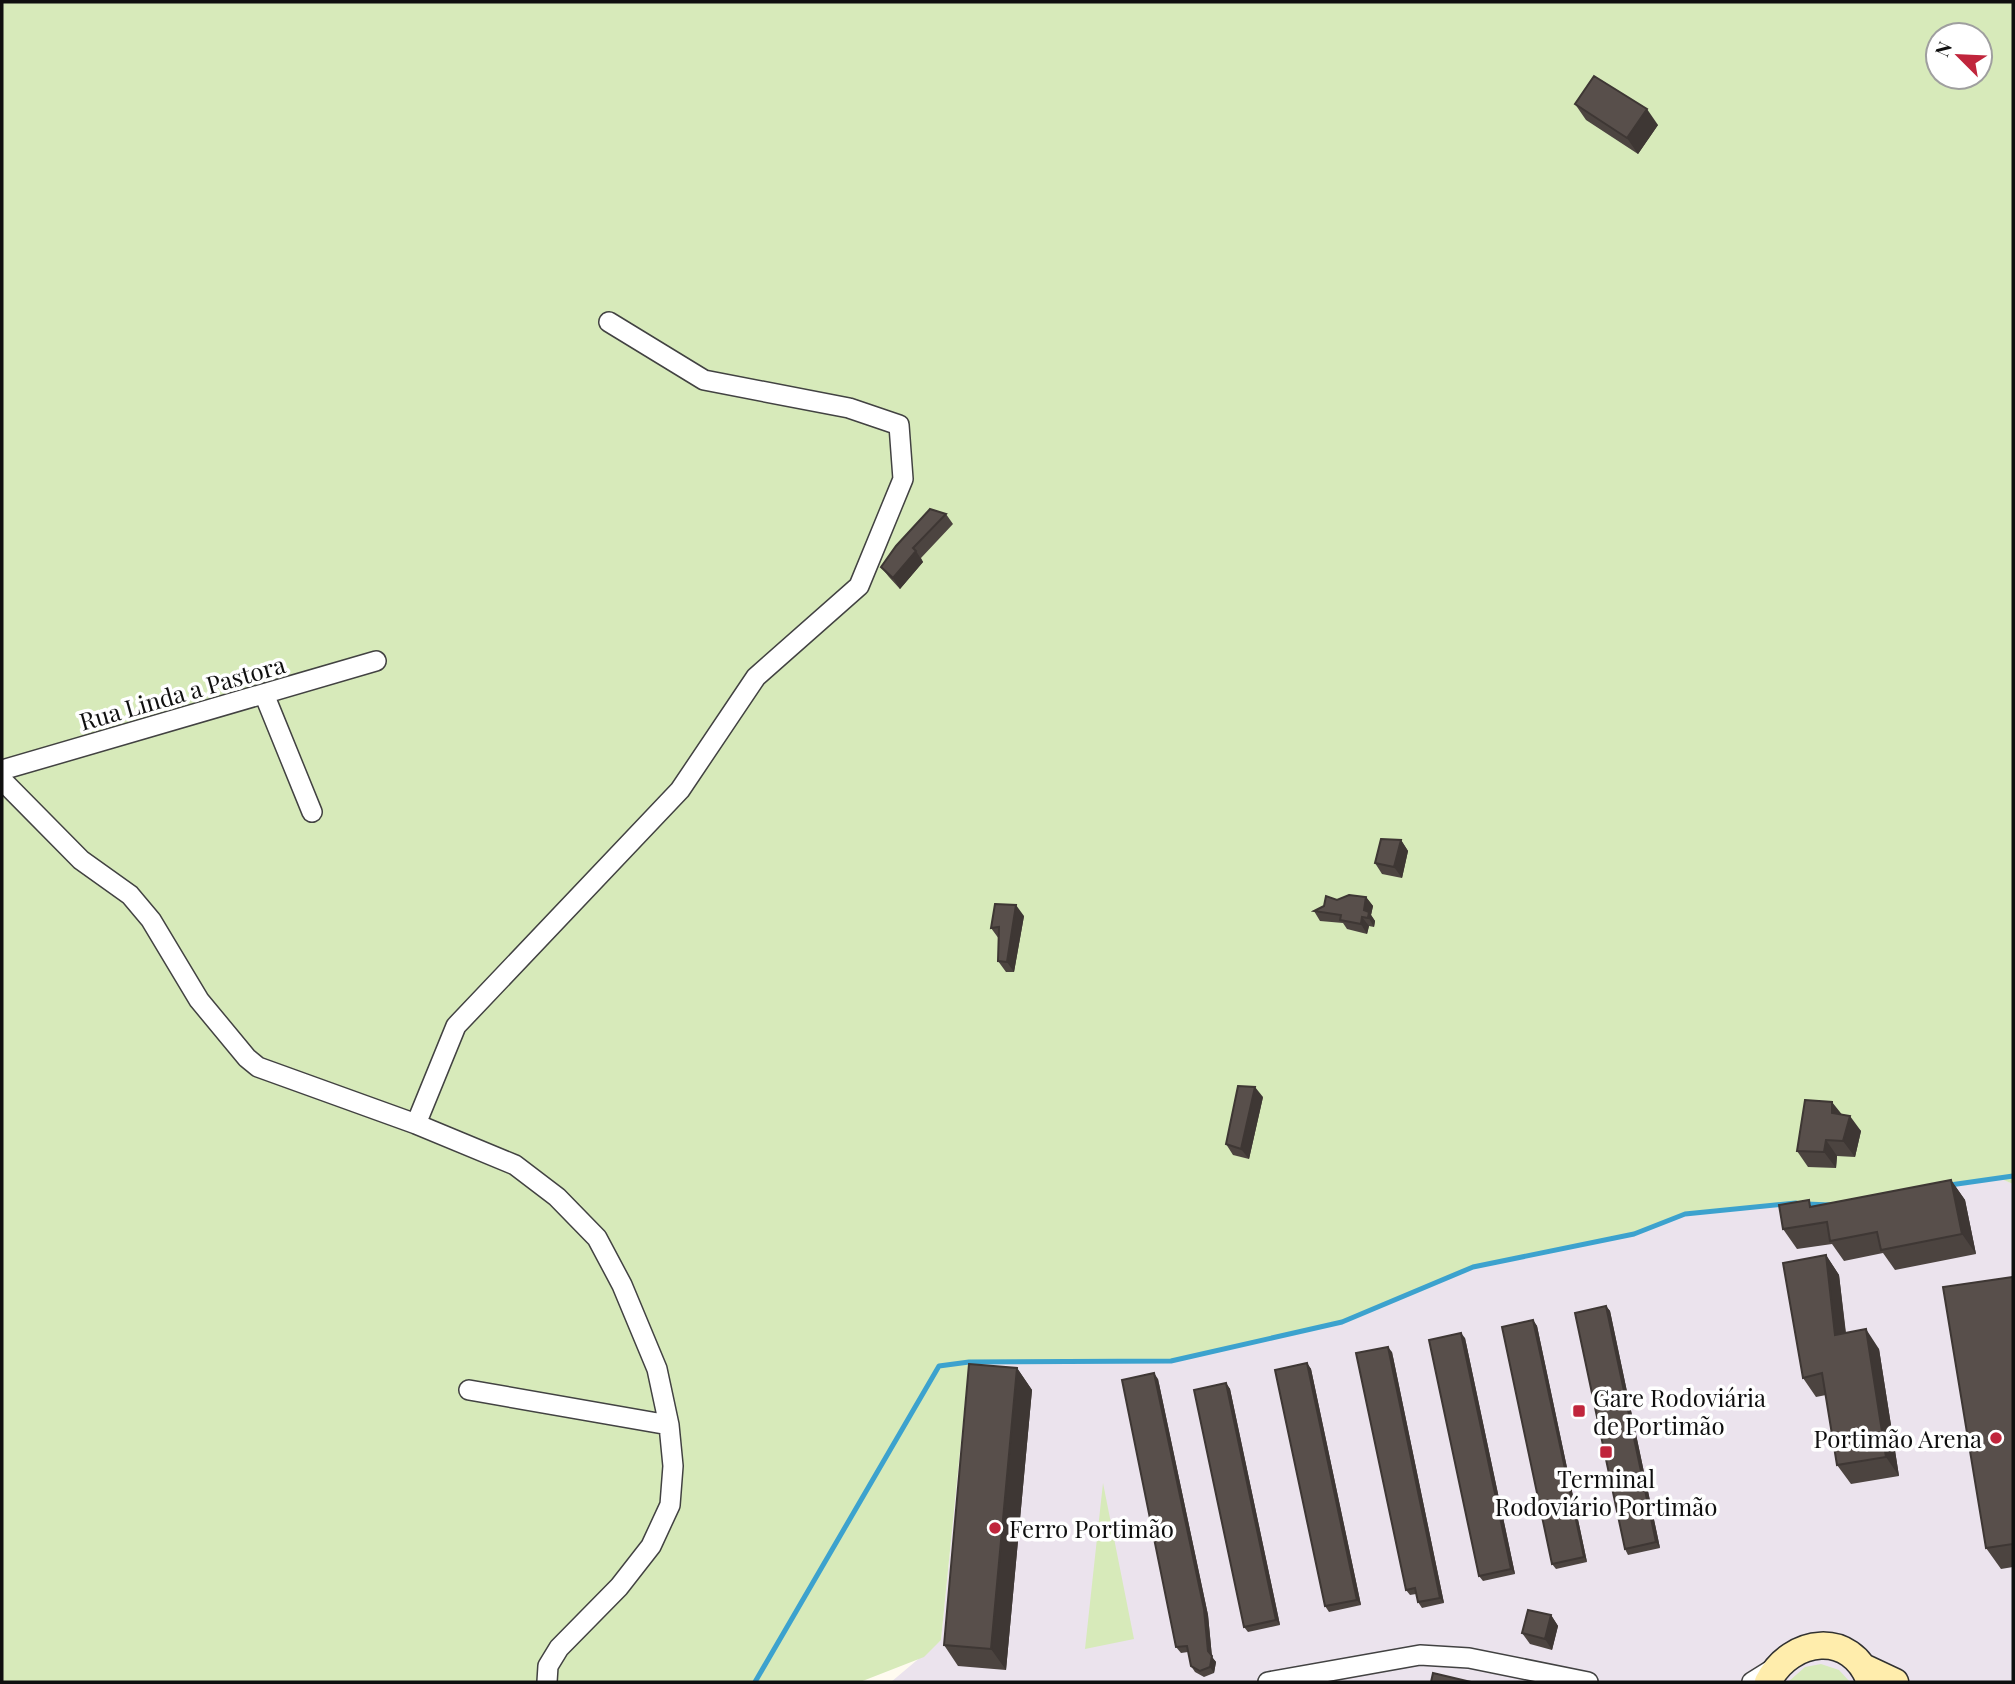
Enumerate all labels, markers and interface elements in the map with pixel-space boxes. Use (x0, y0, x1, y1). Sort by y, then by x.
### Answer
north arrow (1924, 21, 1994, 91)
text: N (1928, 37, 1957, 60)
street label: Rua Linda a Pastora (75, 647, 289, 737)
place label: Gare Rodoviária de Portimão (1593, 1381, 1766, 1441)
marker: Gare Rodoviária de Portimão (1571, 1403, 1587, 1419)
place label: Portimão Arena (1814, 1422, 1982, 1454)
marker: Portimão Arena (1988, 1430, 2004, 1446)
marker: Terminal Rodoviário Portimão (1598, 1444, 1614, 1460)
place label: Terminal Rodoviário Portimão (1495, 1462, 1717, 1522)
place label: Ferro Portimão (1009, 1512, 1174, 1544)
marker: Ferro Portimão (987, 1520, 1003, 1536)

